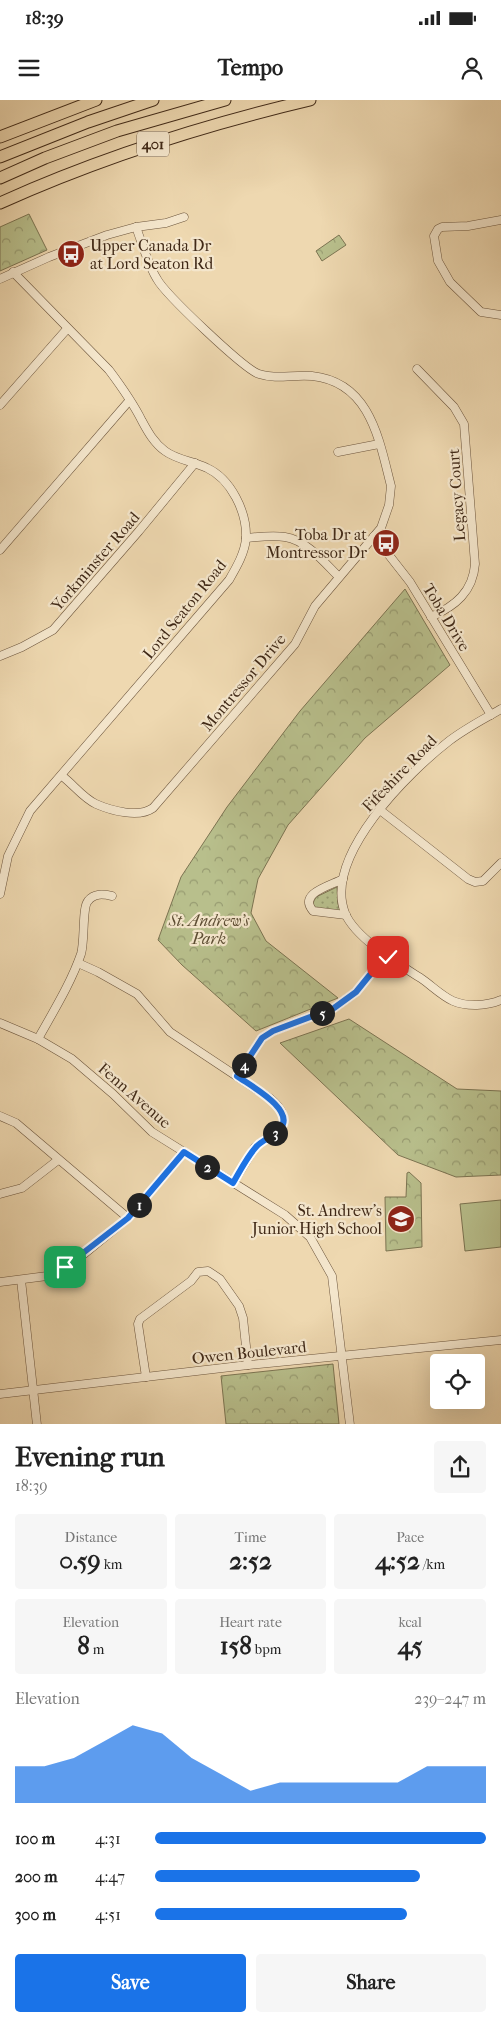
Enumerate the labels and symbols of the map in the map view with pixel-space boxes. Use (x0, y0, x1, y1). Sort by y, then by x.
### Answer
road number: 401 (137, 132, 169, 156)
place label: Upper Canada Dr at Lord Seaton Rd (90, 236, 214, 273)
bus stop icon: Upper Canada Dr at Lord Seaton Rd (56, 239, 86, 269)
street label: Legacy Court (444, 448, 469, 542)
street label: Yorkminster Road (47, 508, 144, 616)
place label: Toba Dr at Montressor Dr (266, 525, 367, 562)
bus stop icon: Toba Dr at Montressor Dr (371, 528, 401, 558)
street label: Lord Seaton Road (139, 556, 230, 663)
street label: Toba Drive (419, 580, 474, 655)
street label: Montressor Drive (197, 630, 290, 735)
street label: Fifeshire Road (358, 731, 441, 816)
park label: St. Andrew’s Park (168, 911, 250, 948)
pin (367, 936, 409, 978)
pin: 5 (310, 1000, 334, 1026)
pin: 4 (232, 1052, 256, 1078)
street label: Fenn Avenue (94, 1059, 175, 1132)
pin: 3 (262, 1120, 288, 1146)
pin: 2 (194, 1154, 220, 1180)
pin: 1 (126, 1192, 152, 1218)
place label: St. Andrew's Junior High School (250, 1201, 383, 1238)
school or university icon: St. Andrew's Junior High School (386, 1204, 416, 1234)
pin (44, 1246, 86, 1288)
street label: Owen Boulevard (191, 1337, 308, 1368)

